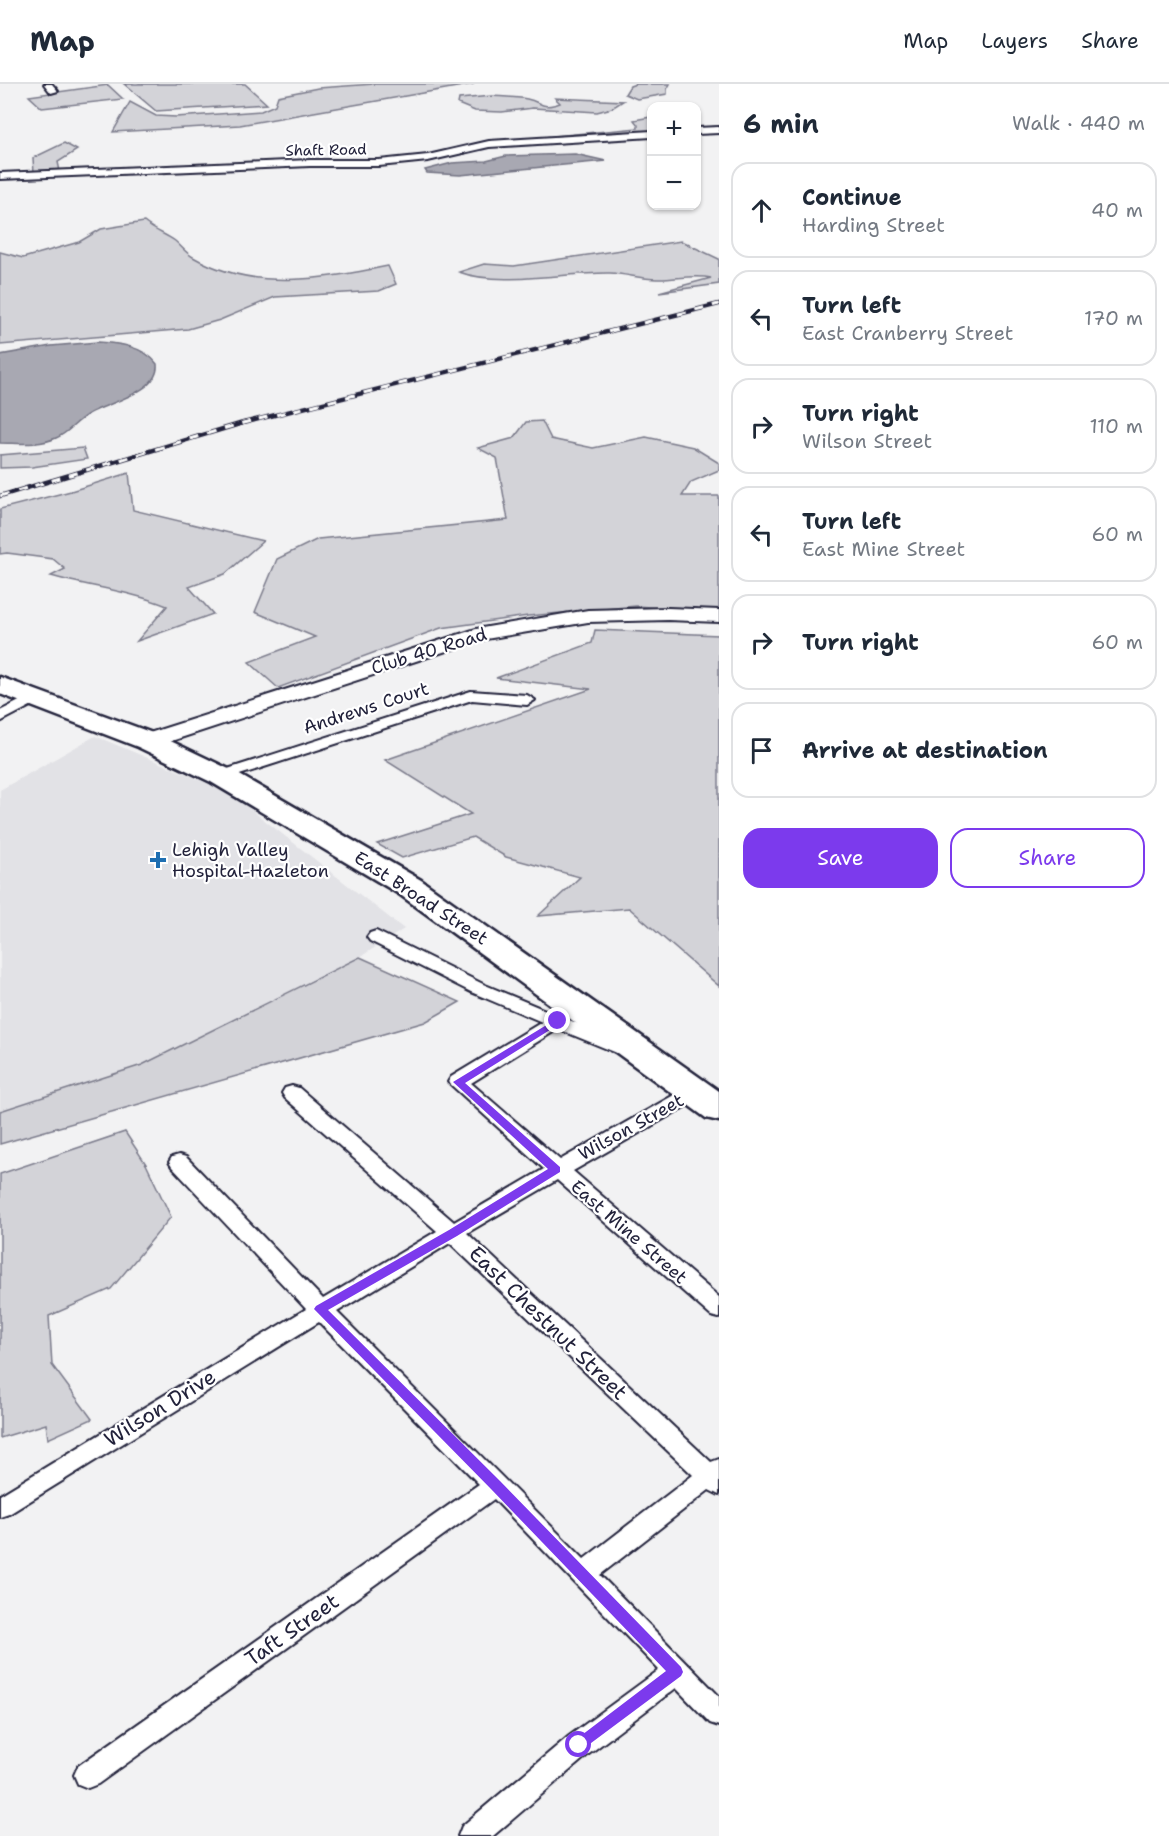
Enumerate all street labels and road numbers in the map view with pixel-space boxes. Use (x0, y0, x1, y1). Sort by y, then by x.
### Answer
street label: Shaft Road (285, 139, 367, 161)
street label: Club 40 Road (368, 622, 490, 680)
street label: Andrews Court (300, 676, 432, 740)
street label: East Broad Street (349, 846, 493, 950)
street label: Wilson Street (574, 1088, 688, 1166)
street label: East Mine Street (566, 1175, 692, 1289)
street label: East Chestnut Street (463, 1240, 633, 1406)
street label: Wilson Drive (99, 1363, 221, 1453)
street label: Taft Street (239, 1587, 345, 1673)

